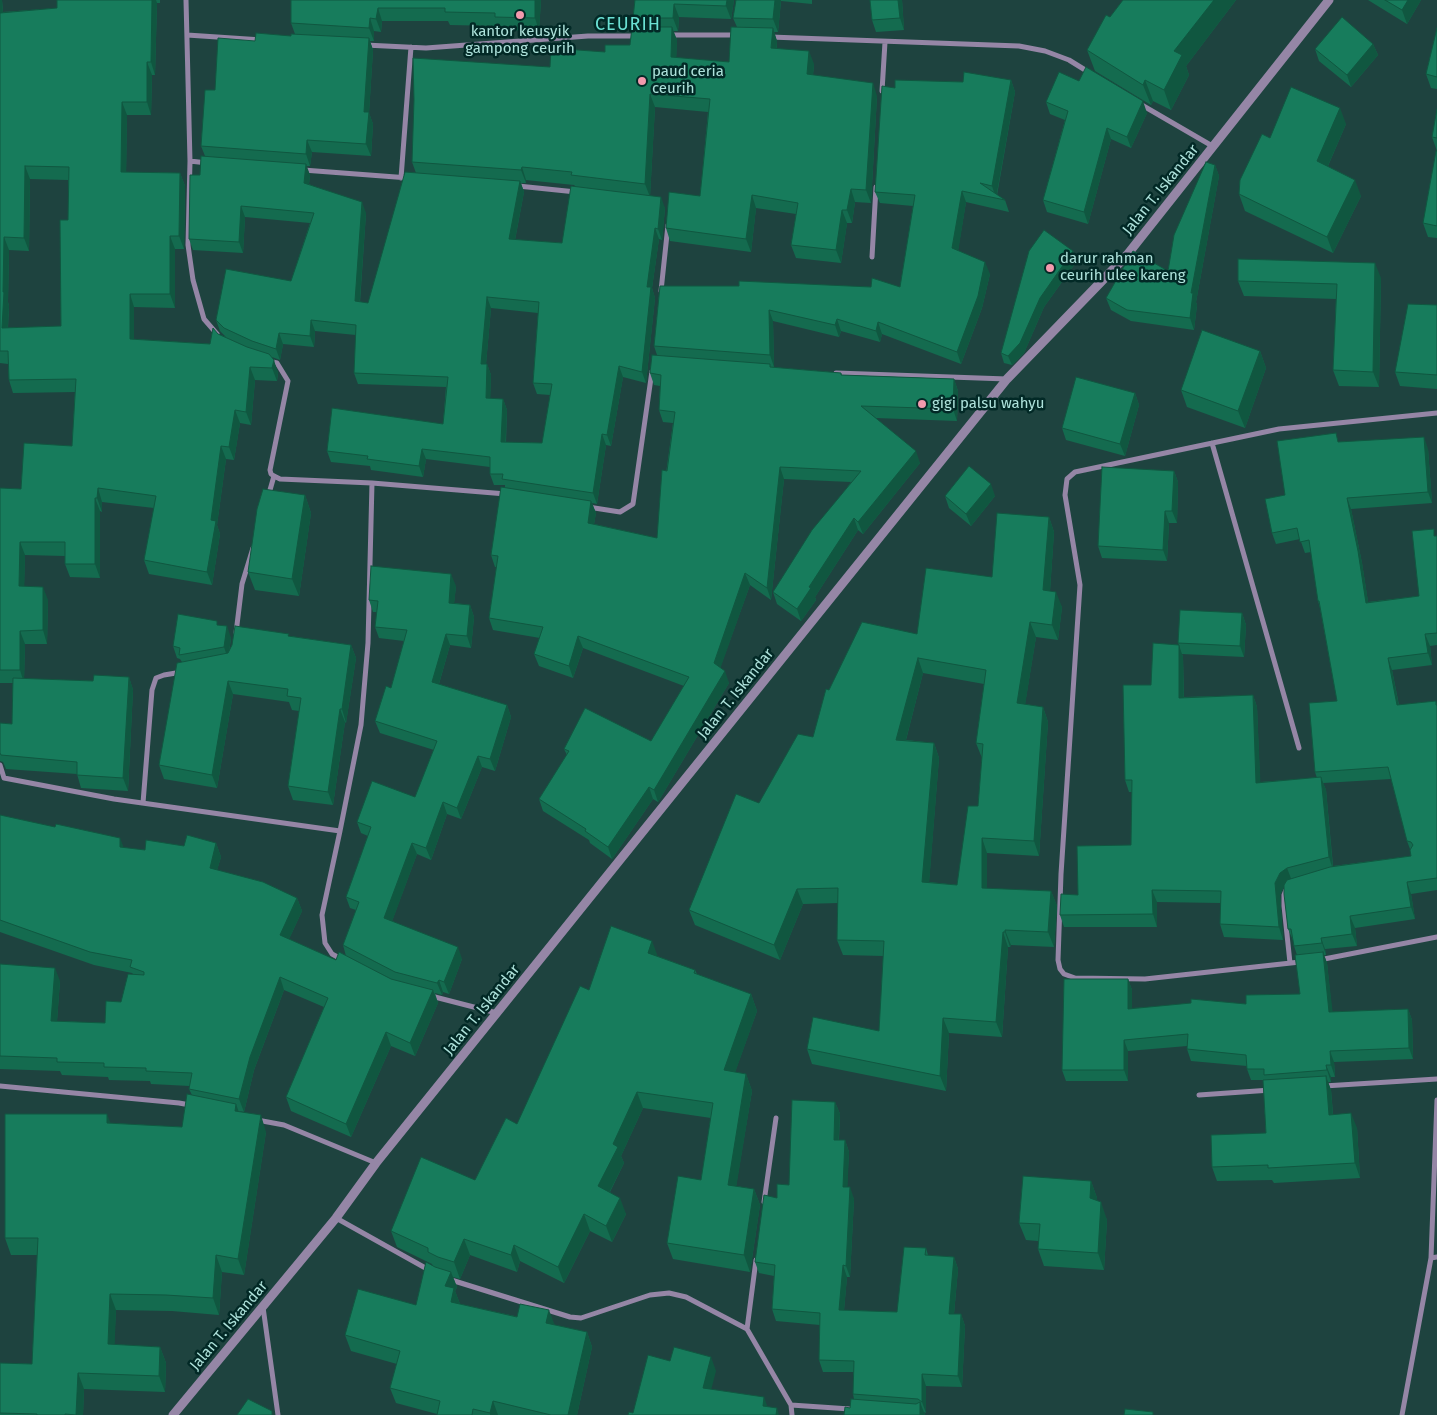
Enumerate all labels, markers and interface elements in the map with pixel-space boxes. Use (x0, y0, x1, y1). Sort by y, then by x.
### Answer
marker: kantor keusyik gampong ceurih (514, 9, 526, 21)
district label: CEURIH (594, 14, 662, 36)
place label: kantor keusyik gampong ceurih (465, 23, 575, 58)
place label: paud ceria ceurih (652, 63, 724, 98)
marker: paud ceria ceurih (636, 75, 648, 87)
street label: Jalan T. Iskandar (1119, 141, 1203, 239)
place label: darur rahman ceurih ulee kareng (1060, 250, 1186, 285)
marker: darur rahman ceurih ulee kareng (1044, 262, 1056, 274)
place label: gigi palsu wahyu (932, 395, 1044, 413)
marker: gigi palsu wahyu (916, 398, 928, 410)
street label: Jalan T. Iskandar (694, 645, 778, 743)
street label: Jalan T. Iskandar (440, 961, 524, 1059)
street label: Jalan T. Iskandar (186, 1278, 272, 1374)

